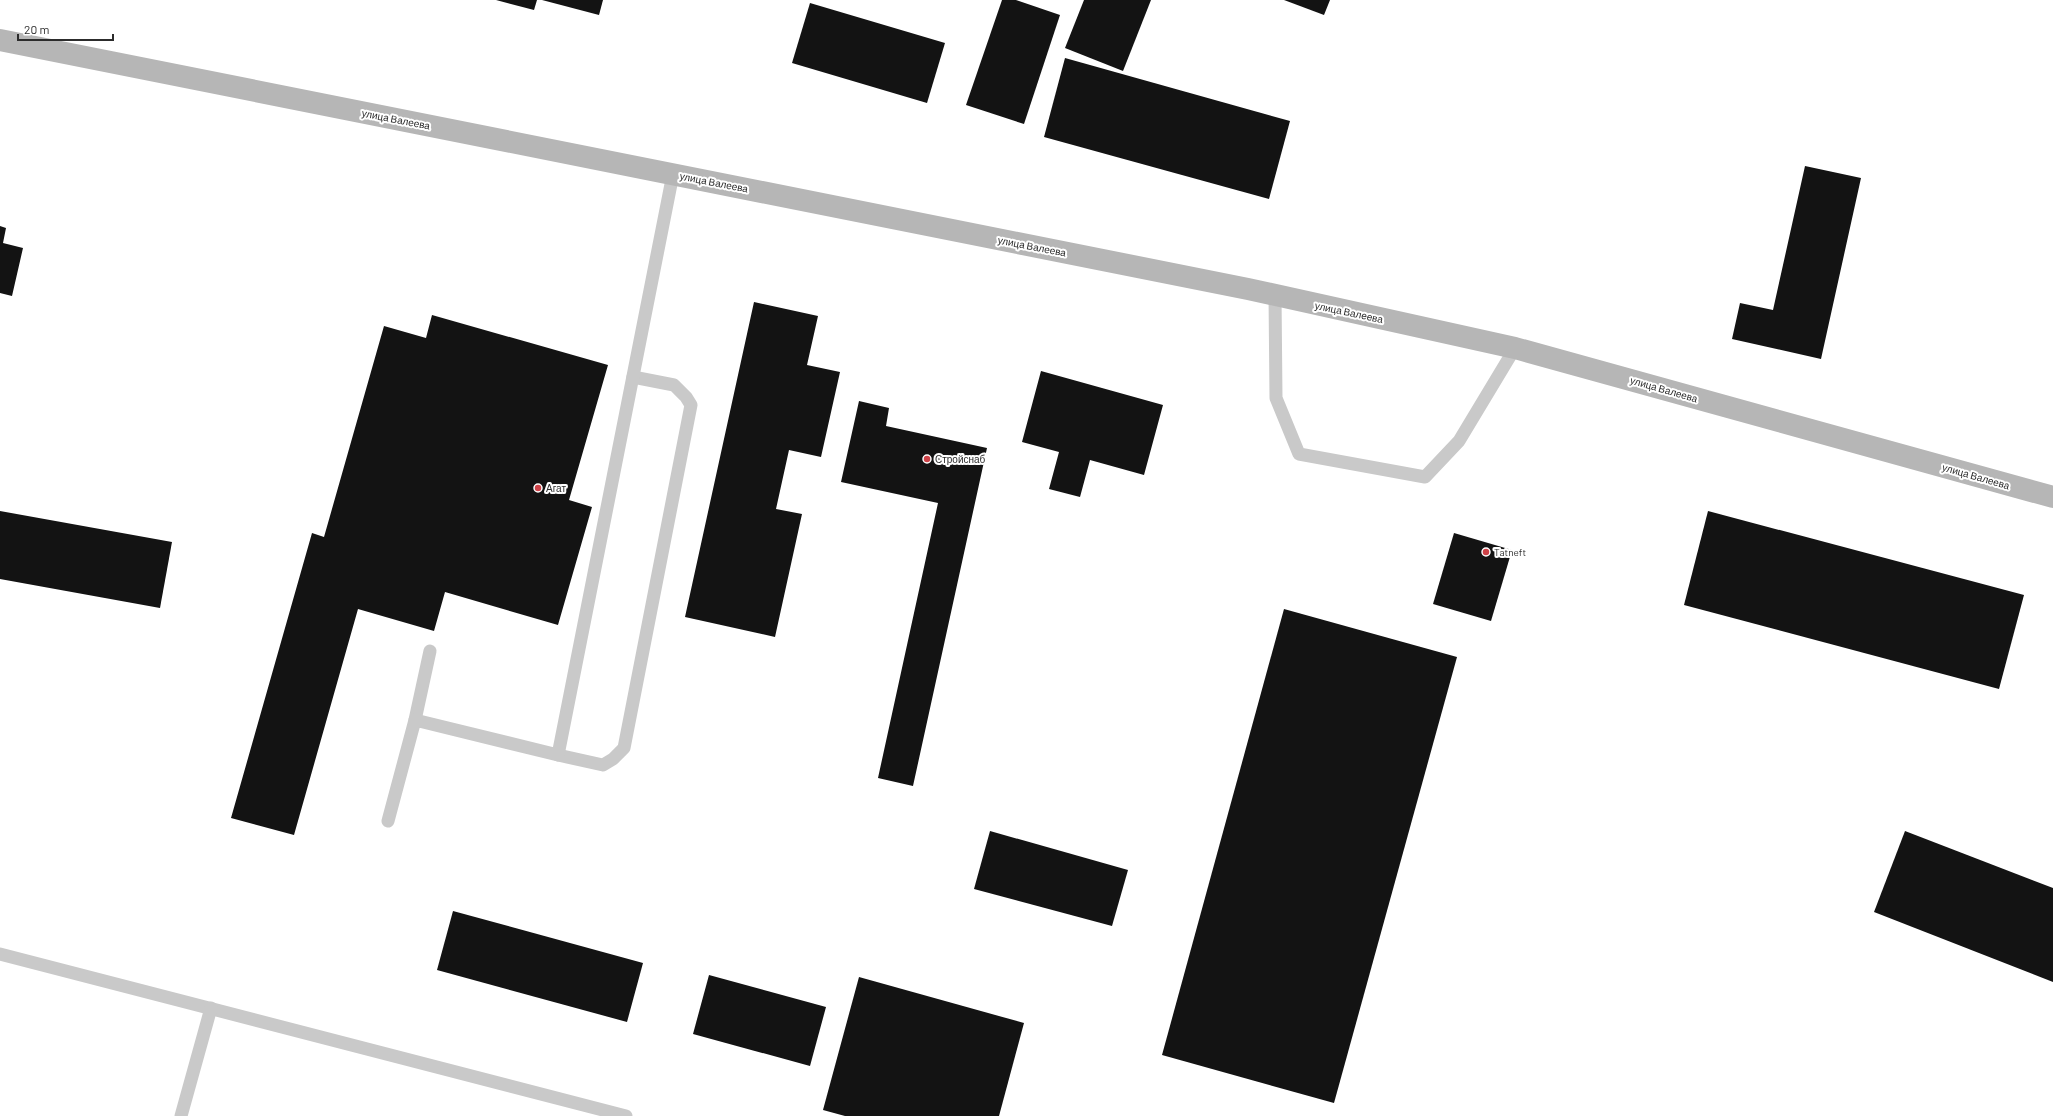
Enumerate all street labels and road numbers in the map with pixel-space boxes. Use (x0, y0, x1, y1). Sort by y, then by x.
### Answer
street label: улица Валеева (361, 106, 432, 132)
street label: улица Валеева (679, 169, 750, 195)
street label: улица Валеева (997, 233, 1068, 259)
street label: улица Валеева (1314, 299, 1385, 325)
street label: улица Валеева (1629, 374, 1699, 404)
street label: улица Валеева (1941, 461, 2011, 491)

